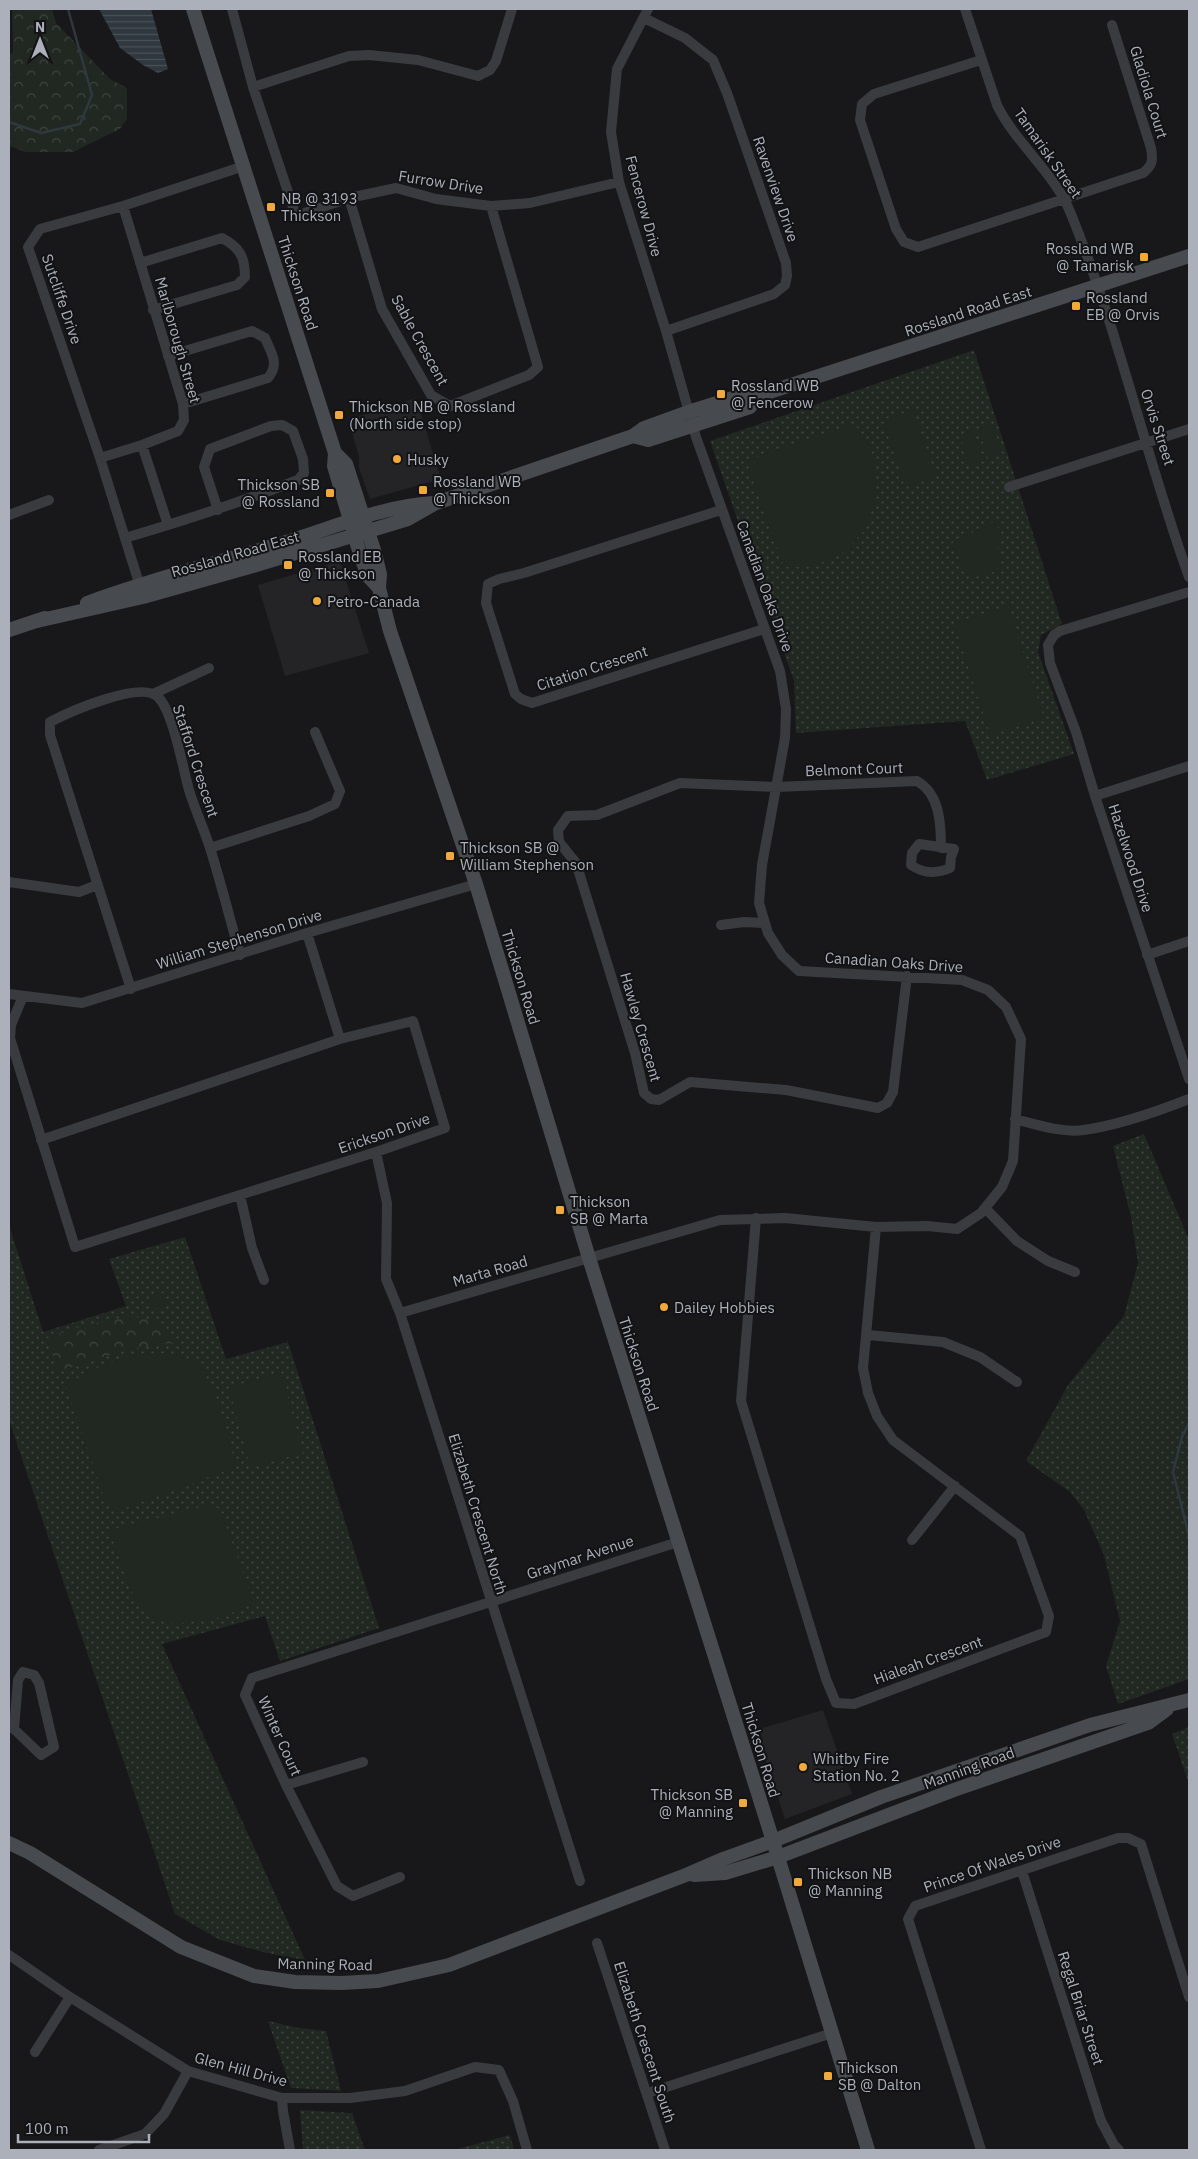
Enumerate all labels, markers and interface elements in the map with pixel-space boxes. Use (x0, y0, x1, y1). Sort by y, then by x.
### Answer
north arrow (15, 15, 65, 65)
text: N (35, 18, 45, 36)
street label: Gladiola Court (1126, 43, 1172, 141)
street label: Tamarisk Street (1010, 104, 1086, 202)
street label: Ravenview Drive (749, 134, 803, 244)
street label: Fencerow Drive (621, 153, 667, 259)
street label: Furrow Drive (397, 166, 485, 198)
place label: NB @ 3193 Thickson (281, 189, 358, 225)
marker: NB @ 3193 Thickson (265, 201, 277, 213)
street label: Thickson Road (274, 233, 322, 333)
place label: Rossland WB @ Tamarisk (1046, 239, 1134, 275)
street label: Sutcliffe Drive (38, 251, 86, 347)
marker: Rossland WB @ Tamarisk (1138, 251, 1150, 263)
street label: Marlborough Street (151, 275, 205, 405)
street label: Rossland Road East (902, 282, 1034, 340)
place label: Rossland EB @ Orvis (1086, 288, 1160, 324)
street label: Sable Crescent (387, 291, 453, 389)
marker: Rossland EB @ Orvis (1070, 300, 1082, 312)
place label: Rossland WB @ Fencerow (731, 376, 819, 412)
street label: Orvis Street (1137, 386, 1179, 468)
marker: Rossland WB @ Fencerow (715, 388, 727, 400)
place label: Thickson NB @ Rossland (North side stop) (349, 397, 515, 433)
marker: Thickson NB @ Rossland (North side stop) (333, 409, 345, 421)
place label: Husky (407, 450, 449, 469)
marker: Husky (391, 453, 403, 465)
place label: Rossland WB @ Thickson (433, 472, 521, 508)
place label: Thickson SB @ Rossland (238, 475, 320, 511)
marker: Rossland WB @ Thickson (417, 484, 429, 496)
marker: Thickson SB @ Rossland (324, 487, 336, 499)
street label: Canadian Oaks Drive (732, 518, 798, 654)
street label: Rossland Road East (169, 527, 301, 581)
place label: Rossland EB @ Thickson (298, 547, 382, 583)
marker: Rossland EB @ Thickson (282, 559, 294, 571)
place label: Petro-Canada (327, 592, 420, 611)
marker: Petro-Canada (311, 595, 323, 607)
street label: Citation Crescent (534, 641, 650, 695)
street label: Stafford Crescent (169, 702, 223, 820)
street label: Belmont Court (805, 758, 903, 780)
street label: Hazelwood Drive (1105, 801, 1157, 915)
place label: Thickson SB @ William Stephenson (460, 838, 594, 874)
marker: Thickson SB @ William Stephenson (444, 850, 456, 862)
street label: William Stephenson Drive (154, 905, 324, 973)
street label: Thickson Road (498, 927, 544, 1027)
street label: Canadian Oaks Drive (824, 948, 964, 976)
street label: Hawley Crescent (616, 970, 666, 1084)
street label: Erickson Drive (336, 1108, 432, 1158)
place label: Thickson SB @ Marta (570, 1192, 648, 1228)
marker: Thickson SB @ Marta (554, 1204, 566, 1216)
street label: Marta Road (450, 1251, 530, 1291)
place label: Dailey Hobbies (674, 1298, 775, 1317)
marker: Dailey Hobbies (658, 1301, 670, 1313)
street label: Thickson Road (615, 1314, 663, 1414)
street label: Elizabeth Crescent North (444, 1431, 512, 1597)
street label: Graymar Avenue (524, 1531, 636, 1583)
street label: Hialeah Crescent (871, 1631, 985, 1689)
street label: Winter Court (254, 1693, 306, 1779)
street label: Thickson Road (738, 1700, 784, 1800)
street label: Manning Road (921, 1743, 1017, 1793)
place label: Whitby Fire Station No. 2 (813, 1749, 900, 1785)
marker: Whitby Fire Station No. 2 (797, 1761, 809, 1773)
place label: Thickson SB @ Manning (651, 1785, 733, 1821)
marker: Thickson SB @ Manning (737, 1797, 749, 1809)
street label: Prince Of Wales Drive (921, 1832, 1063, 1896)
place label: Thickson NB @ Manning (808, 1864, 892, 1900)
marker: Thickson NB @ Manning (792, 1876, 804, 1888)
street label: Regal Briar Street (1054, 1949, 1108, 2067)
street label: Manning Road (277, 1954, 373, 1974)
street label: Elizabeth Crescent South (610, 1959, 680, 2125)
street label: Glen Hill Drive (192, 2047, 290, 2091)
place label: Thickson SB @ Dalton (838, 2058, 921, 2094)
marker: Thickson SB @ Dalton (822, 2070, 834, 2082)
scale bar (18, 2112, 149, 2144)
text: 100 m (25, 2119, 69, 2138)

